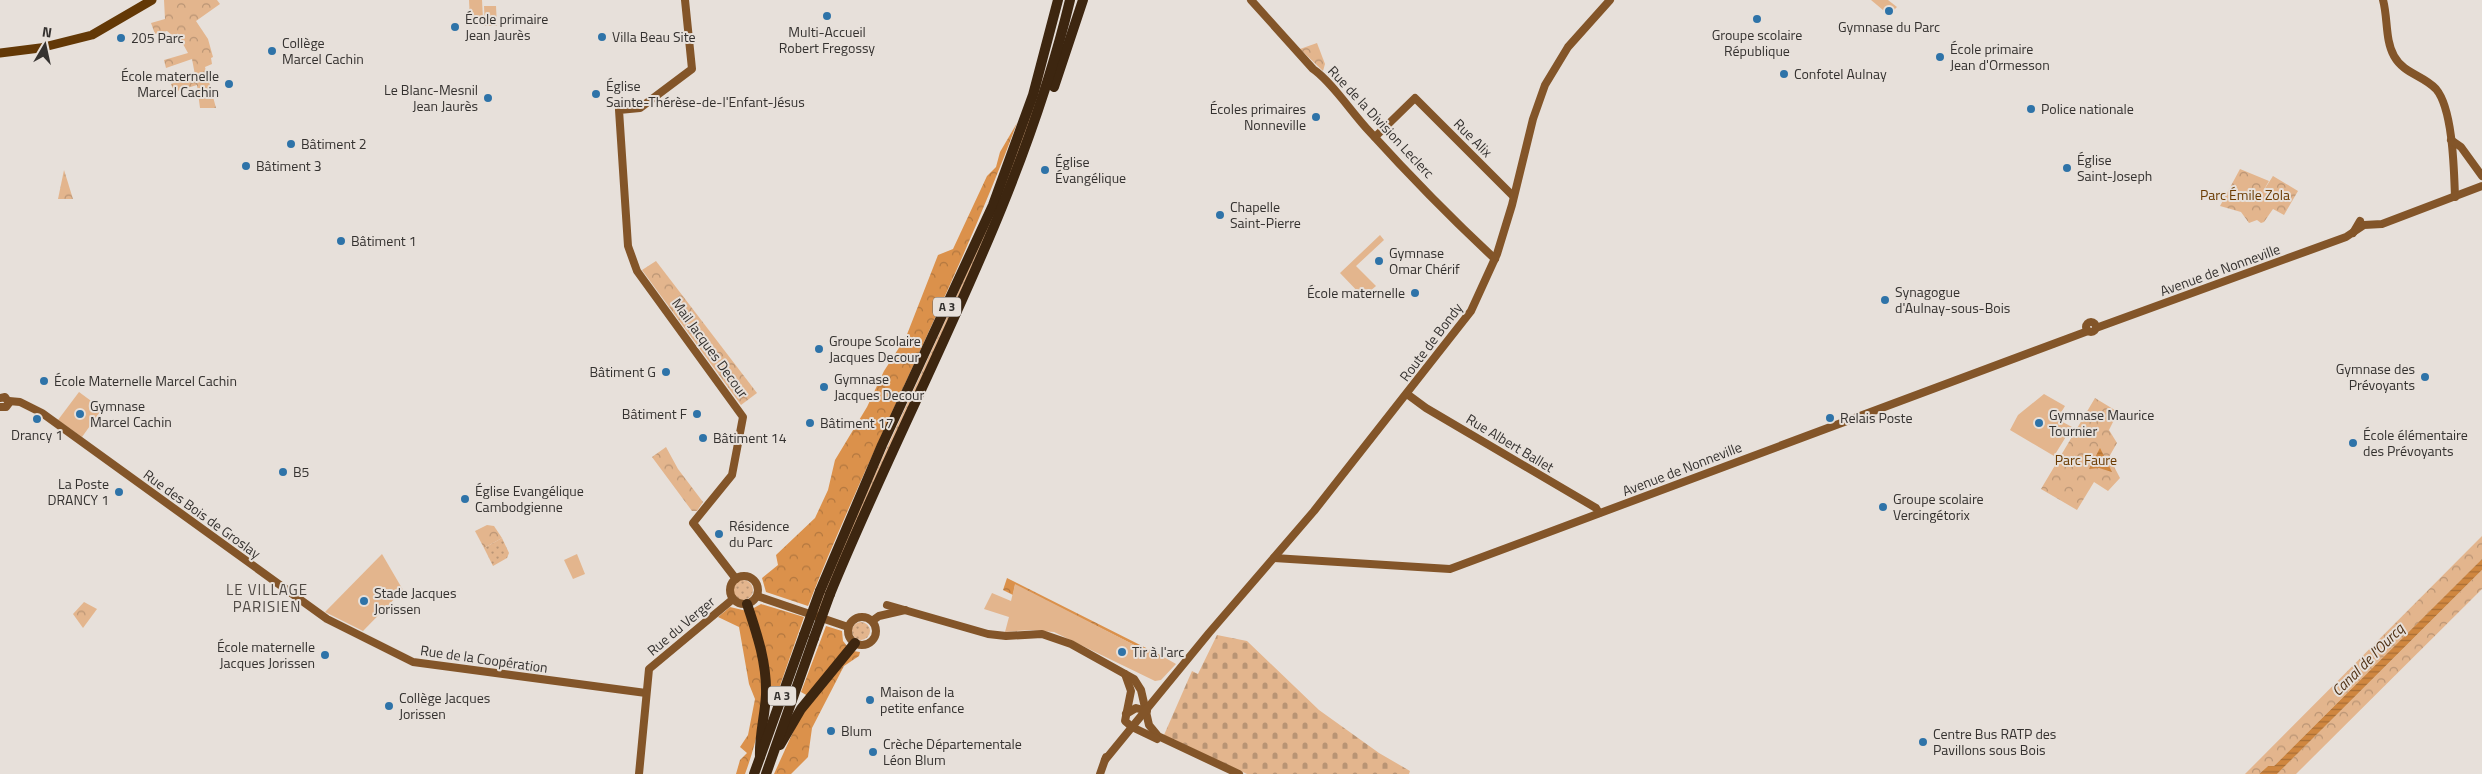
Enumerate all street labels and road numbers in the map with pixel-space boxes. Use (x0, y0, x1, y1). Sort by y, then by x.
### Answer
street label: Rue de la Division Leclerc (1323, 61, 1439, 183)
street label: Rue Alix (1449, 114, 1498, 162)
street label: Avenue de Nonneville (2157, 238, 2283, 301)
street label: Mail Jacques Decour (667, 294, 754, 402)
road number: A 3 (933, 298, 961, 316)
street label: Route de Bondy (1394, 298, 1467, 385)
street label: Rue Albert Ballet (1462, 408, 1558, 477)
street label: Avenue de Nonneville (1619, 436, 1745, 501)
street label: Rue des Bois de Groslay (139, 464, 266, 564)
street label: Rue du Verger (642, 591, 719, 660)
street label: Rue de la Coopération (419, 639, 549, 678)
road number: A 3 (768, 686, 796, 706)

